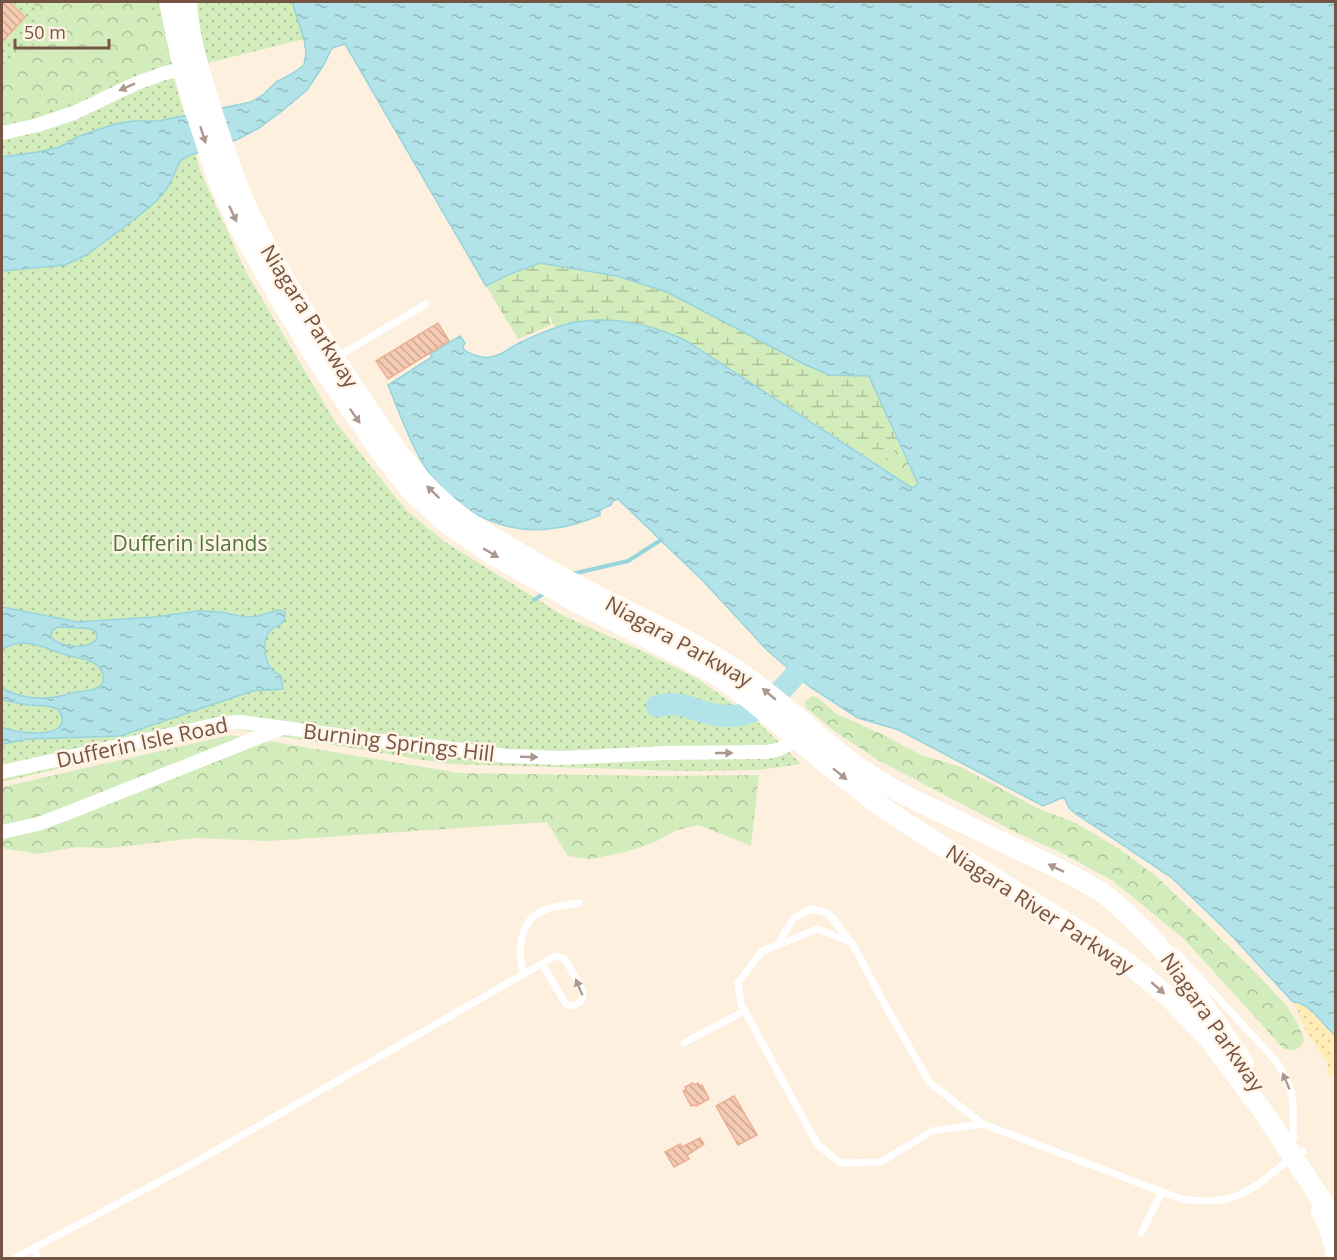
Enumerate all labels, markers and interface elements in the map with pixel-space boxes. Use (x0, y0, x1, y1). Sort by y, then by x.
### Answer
scale bar (15, 12, 110, 50)
text: 50 m (24, 20, 66, 44)
one-way arrow (118, 82, 136, 92)
one-way arrow (199, 126, 208, 144)
one-way arrow (228, 205, 237, 222)
street label: Niagara Parkway (255, 239, 366, 393)
one-way arrow (349, 408, 361, 424)
one-way arrow (425, 485, 440, 499)
park label: Dufferin Islands (113, 529, 267, 557)
one-way arrow (483, 548, 499, 559)
street label: Niagara Parkway (601, 589, 758, 693)
one-way arrow (761, 688, 777, 701)
street label: Dufferin Isle Road (54, 710, 230, 774)
street label: Burning Springs Hill (302, 716, 496, 768)
one-way arrow (715, 748, 734, 758)
one-way arrow (520, 752, 539, 762)
one-way arrow (832, 768, 848, 781)
street label: Niagara River Parkway (941, 838, 1140, 981)
one-way arrow (1047, 863, 1065, 873)
street label: Niagara Parkway (1155, 947, 1272, 1098)
one-way arrow (574, 978, 584, 996)
one-way arrow (1150, 981, 1165, 994)
one-way arrow (1281, 1071, 1291, 1089)

